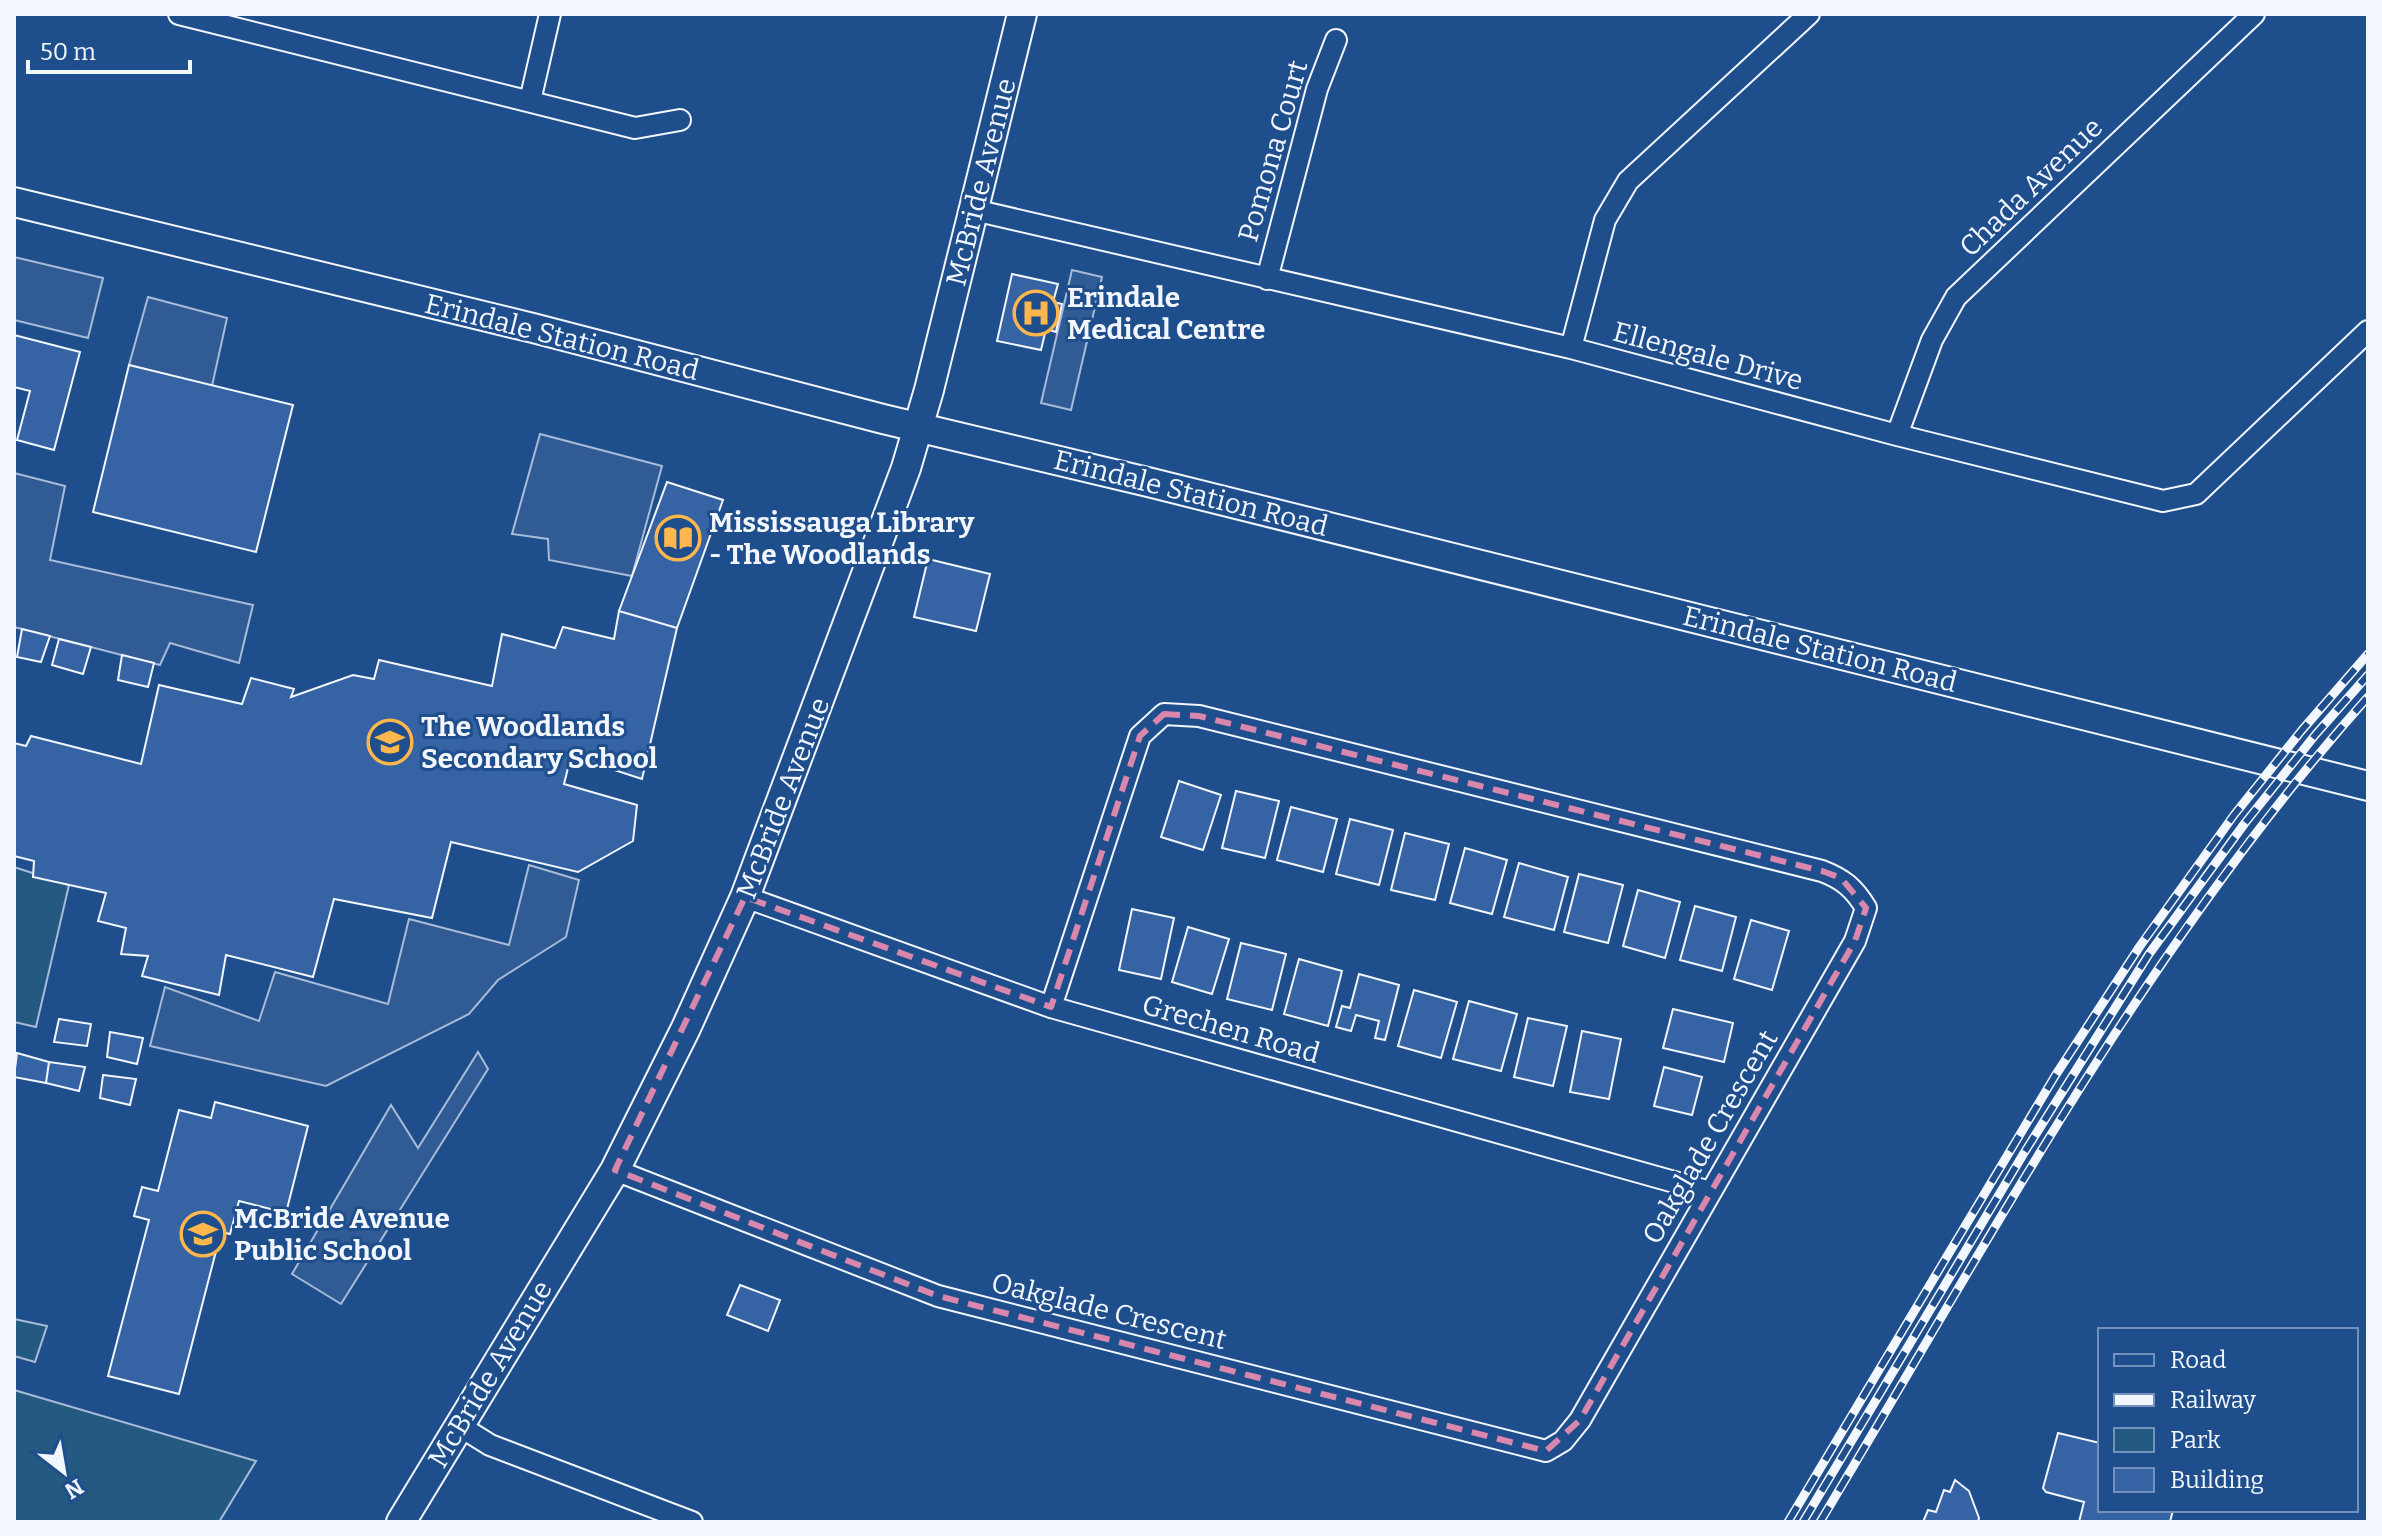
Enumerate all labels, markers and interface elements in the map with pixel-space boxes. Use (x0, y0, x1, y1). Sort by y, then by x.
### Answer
scale bar (28, 24, 190, 74)
text: 50 m (40, 38, 96, 66)
street label: Pomona Court (1231, 57, 1315, 245)
street label: McBride Avenue (939, 75, 1023, 289)
street label: Chada Avenue (1953, 111, 2109, 263)
place label: Erindale Medical Centre (1067, 281, 1265, 346)
street label: Erindale Station Road (422, 287, 702, 387)
hospital icon: Erindale Medical Centre (1012, 289, 1060, 337)
street label: Ellengale Drive (1609, 315, 1807, 397)
street label: Erindale Station Road (1051, 443, 1331, 543)
place label: Mississauga Library - The Woodlands (709, 506, 975, 571)
library icon: Mississauga Library - The Woodlands (654, 514, 702, 562)
street label: Erindale Station Road (1680, 599, 1960, 699)
street label: McBride Avenue (729, 693, 837, 903)
place label: The Woodlands Secondary School (421, 710, 658, 775)
school or university icon: The Woodlands Secondary School (366, 718, 414, 766)
street label: Grechen Road (1138, 988, 1324, 1070)
street label: Oakglade Crescent (1635, 1024, 1785, 1250)
place label: McBride Avenue Public School (234, 1202, 450, 1267)
school or university icon: McBride Avenue Public School (179, 1210, 227, 1258)
street label: Oakglade Crescent (988, 1266, 1230, 1356)
street label: McBride Avenue (421, 1274, 559, 1474)
legend (2098, 1328, 2358, 1512)
text: Road (2170, 1346, 2226, 1374)
text: Railway (2170, 1386, 2256, 1414)
text: Park (2170, 1426, 2221, 1454)
north arrow (24, 1432, 104, 1512)
text: Building (2170, 1466, 2264, 1494)
text: N (60, 1473, 88, 1505)

